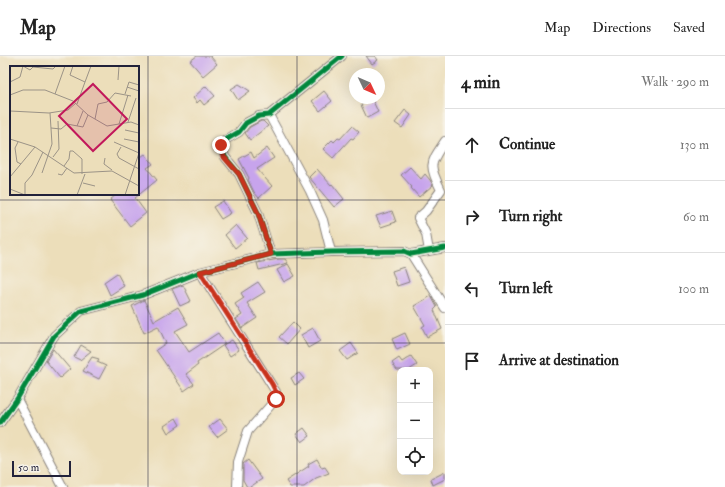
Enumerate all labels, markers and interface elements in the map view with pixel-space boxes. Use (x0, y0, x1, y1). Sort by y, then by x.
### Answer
text: Map (20, 16, 56, 40)
text: Map (544, 19, 570, 36)
text: Directions (592, 19, 651, 36)
text: Saved (673, 19, 705, 36)
inset map (10, 66, 139, 195)
north arrow (349, 68, 385, 104)
text: 4 min (461, 72, 500, 93)
text: Walk · 290 m (641, 74, 709, 90)
icon: ahead (461, 134, 483, 156)
text: Continue (499, 135, 555, 154)
route end (212, 136, 230, 154)
text: 130 m (680, 137, 709, 153)
icon: right (461, 206, 483, 228)
text: Turn right (499, 207, 562, 226)
text: 60 m (683, 209, 709, 225)
icon: left (461, 278, 483, 300)
text: Turn left (499, 279, 553, 298)
text: 100 m (678, 281, 709, 297)
icon: arrive (461, 350, 483, 372)
text: Arrive at destination (499, 351, 619, 370)
map controls (397, 367, 433, 475)
button: + (397, 367, 433, 403)
route start (267, 390, 285, 408)
button: − (397, 403, 433, 439)
button: locate (397, 439, 433, 475)
scale bar (12, 459, 71, 478)
text: 50 m (18, 461, 39, 474)

